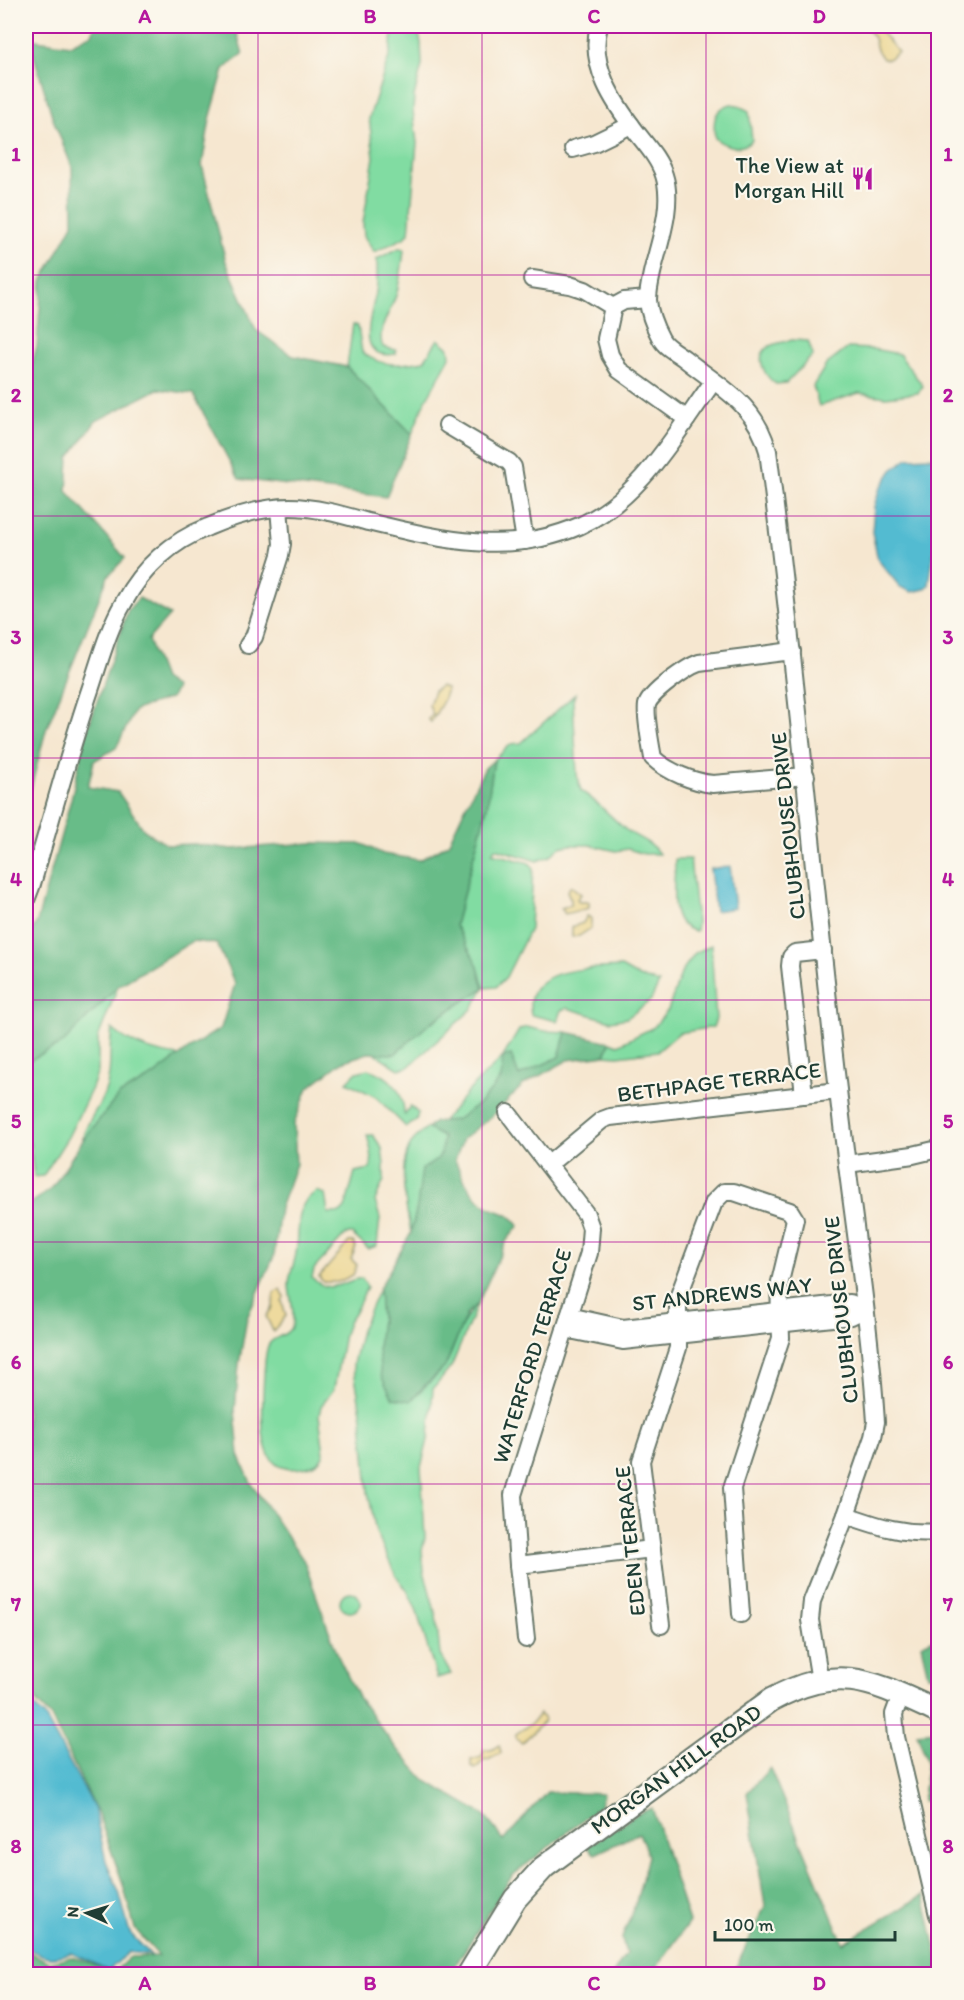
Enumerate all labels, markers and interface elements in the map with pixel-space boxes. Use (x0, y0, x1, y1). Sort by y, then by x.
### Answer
text: A (138, 4, 152, 28)
text: B (364, 4, 377, 28)
text: C (588, 4, 601, 28)
text: D (812, 4, 826, 28)
text: 1 (11, 142, 21, 166)
text: 1 (943, 142, 953, 166)
place label: The View at Morgan Hill (734, 152, 844, 204)
restaurant icon: The View at Morgan Hill (849, 165, 875, 191)
text: 2 (11, 383, 22, 407)
text: 2 (943, 383, 954, 407)
text: 3 (11, 625, 22, 649)
text: 3 (943, 625, 954, 649)
street label: CLUBHOUSE DRIVE (765, 731, 811, 921)
text: 4 (10, 867, 22, 891)
text: 4 (942, 867, 954, 891)
street label: BETHPAGE TERRACE (616, 1056, 822, 1108)
text: 5 (11, 1109, 22, 1133)
text: 5 (943, 1109, 954, 1133)
street label: CLUBHOUSE DRIVE (818, 1215, 864, 1405)
street label: WATERFORD TERRACE (486, 1245, 578, 1467)
street label: ST ANDREWS WAY (631, 1271, 814, 1317)
text: 6 (11, 1350, 22, 1374)
text: 6 (943, 1350, 954, 1374)
street label: EDEN TERRACE (609, 1465, 651, 1617)
text: 7 (10, 1592, 21, 1616)
text: 7 (942, 1592, 953, 1616)
street label: MORGAN HILL ROAD (585, 1698, 767, 1840)
text: 8 (11, 1834, 22, 1858)
text: 8 (943, 1834, 954, 1858)
north arrow (57, 1883, 117, 1943)
scale bar (715, 1904, 895, 1942)
text: N (63, 1906, 82, 1918)
text: 100 m (724, 1914, 774, 1936)
text: A (138, 1971, 152, 1995)
text: B (364, 1971, 377, 1995)
text: C (588, 1971, 601, 1995)
text: D (812, 1971, 826, 1995)

